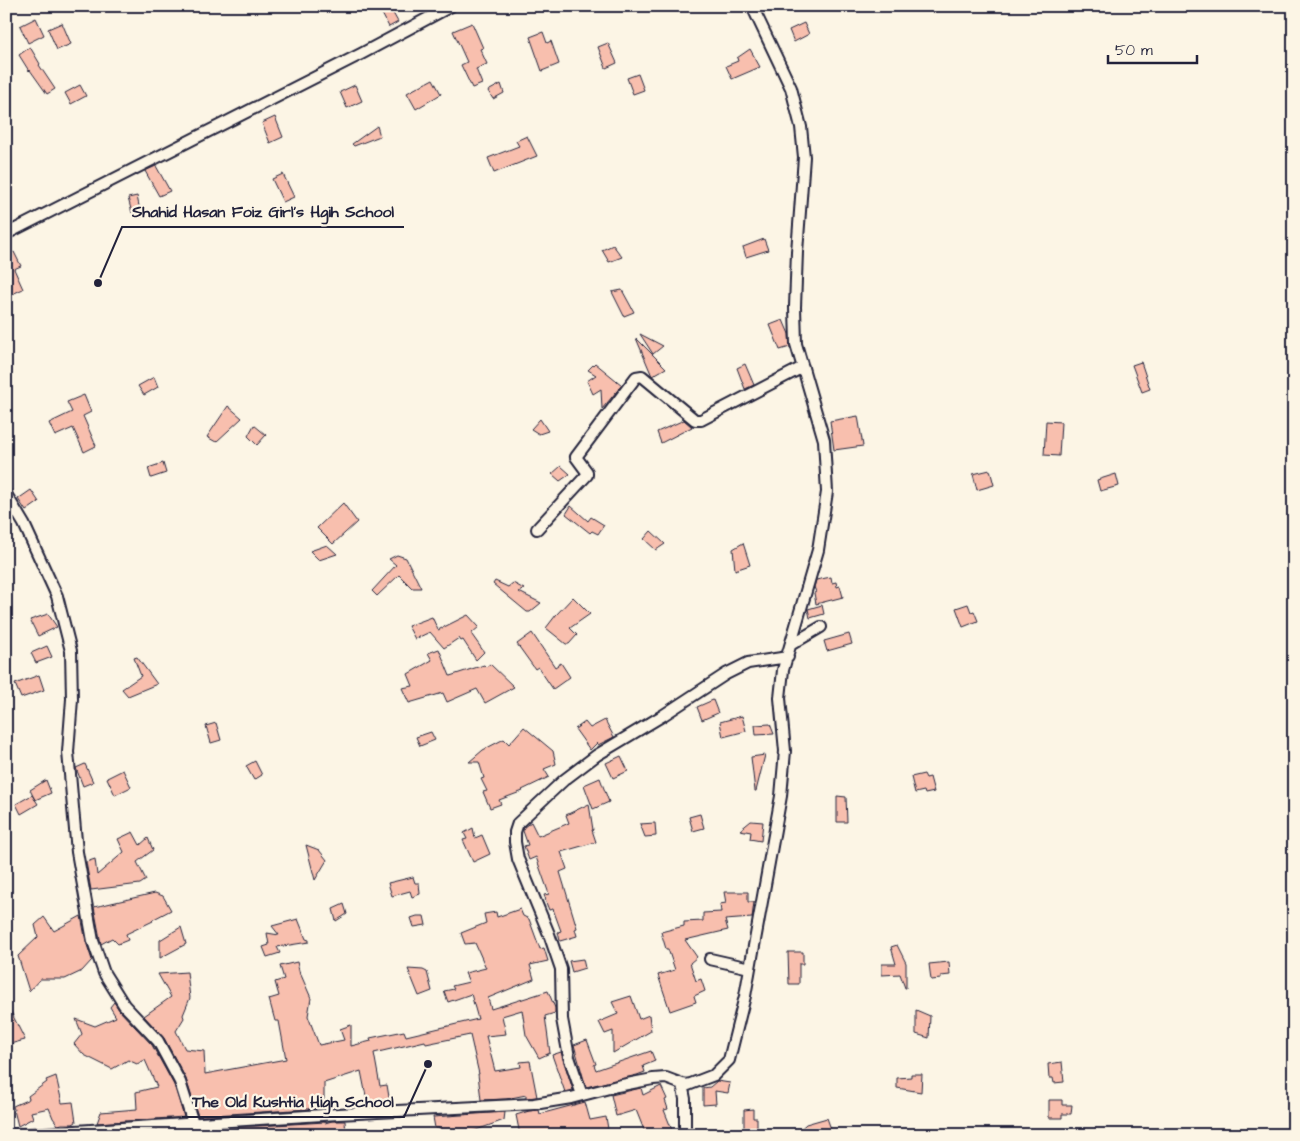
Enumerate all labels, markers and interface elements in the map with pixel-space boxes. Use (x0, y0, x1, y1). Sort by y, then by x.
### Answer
scale bar (1108, 32, 1196, 64)
text: 50 m (1115, 40, 1153, 61)
callout: Shahid Hasan Foiz Girl's Hgih School (122, 196, 404, 227)
text: Shahid Hasan Foiz Girl's Hgih School (131, 201, 394, 225)
callout: The Old Kushtia High School (182, 1086, 404, 1117)
text: The Old Kushtia High School (191, 1091, 394, 1115)

